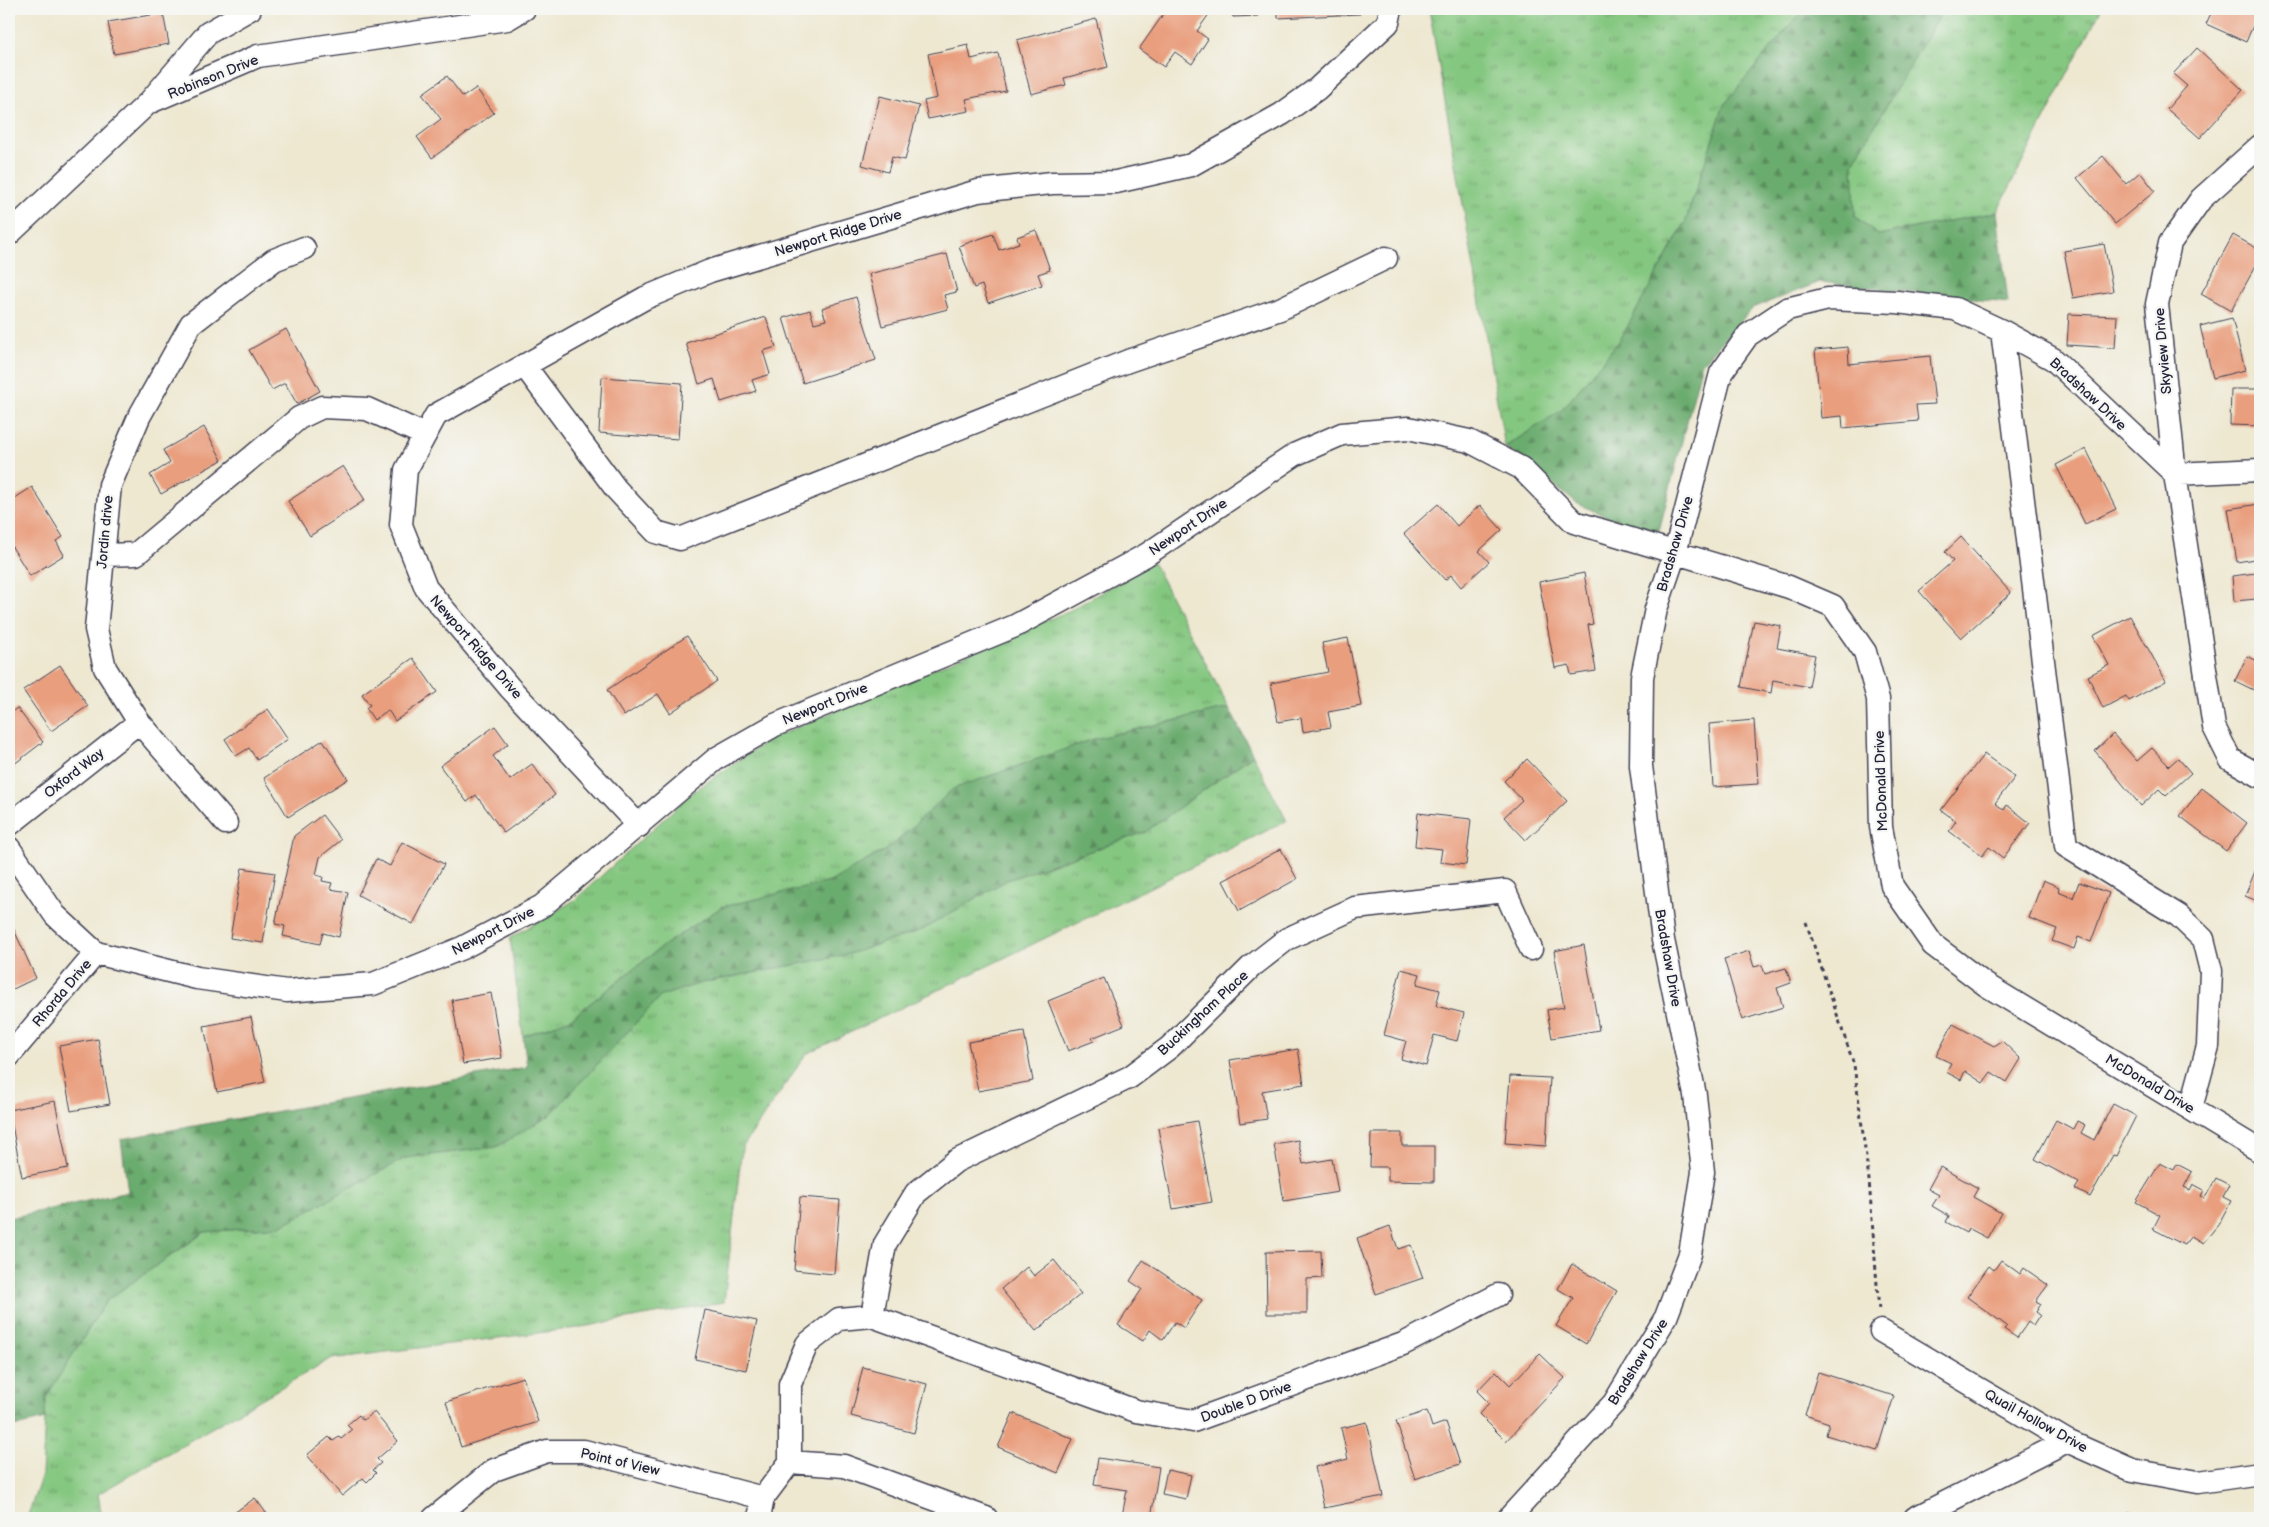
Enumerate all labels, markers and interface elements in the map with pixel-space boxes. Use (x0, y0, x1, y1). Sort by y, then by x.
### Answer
street label: Robinson Drive (165, 51, 261, 103)
street label: Newport Ridge Drive (772, 206, 904, 260)
street label: Skyview Drive (2151, 307, 2175, 395)
street label: Bradshaw Drive (2046, 354, 2130, 434)
street label: Bradshaw Drive (1653, 494, 1697, 594)
street label: Jordin drive (93, 495, 117, 569)
street label: Newport Drive (1146, 495, 1230, 559)
street label: Newport Ridge Drive (426, 592, 526, 702)
street label: Newport Drive (780, 679, 870, 729)
street label: McDonald Drive (1871, 730, 1891, 832)
street label: Oxford Way (41, 744, 108, 802)
street label: Newport Drive (449, 903, 537, 959)
street label: Bradshaw Drive (1651, 908, 1685, 1008)
street label: Rhorda Drive (29, 956, 95, 1030)
street label: Buckingham Place (1154, 967, 1252, 1059)
street label: McDonald Drive (2102, 1051, 2198, 1117)
street label: Bradshaw Drive (1605, 1316, 1671, 1408)
street label: Double D Drive (1198, 1378, 1294, 1426)
street label: Quail Hollow Drive (1982, 1386, 2090, 1456)
street label: Point of View (579, 1445, 662, 1479)

